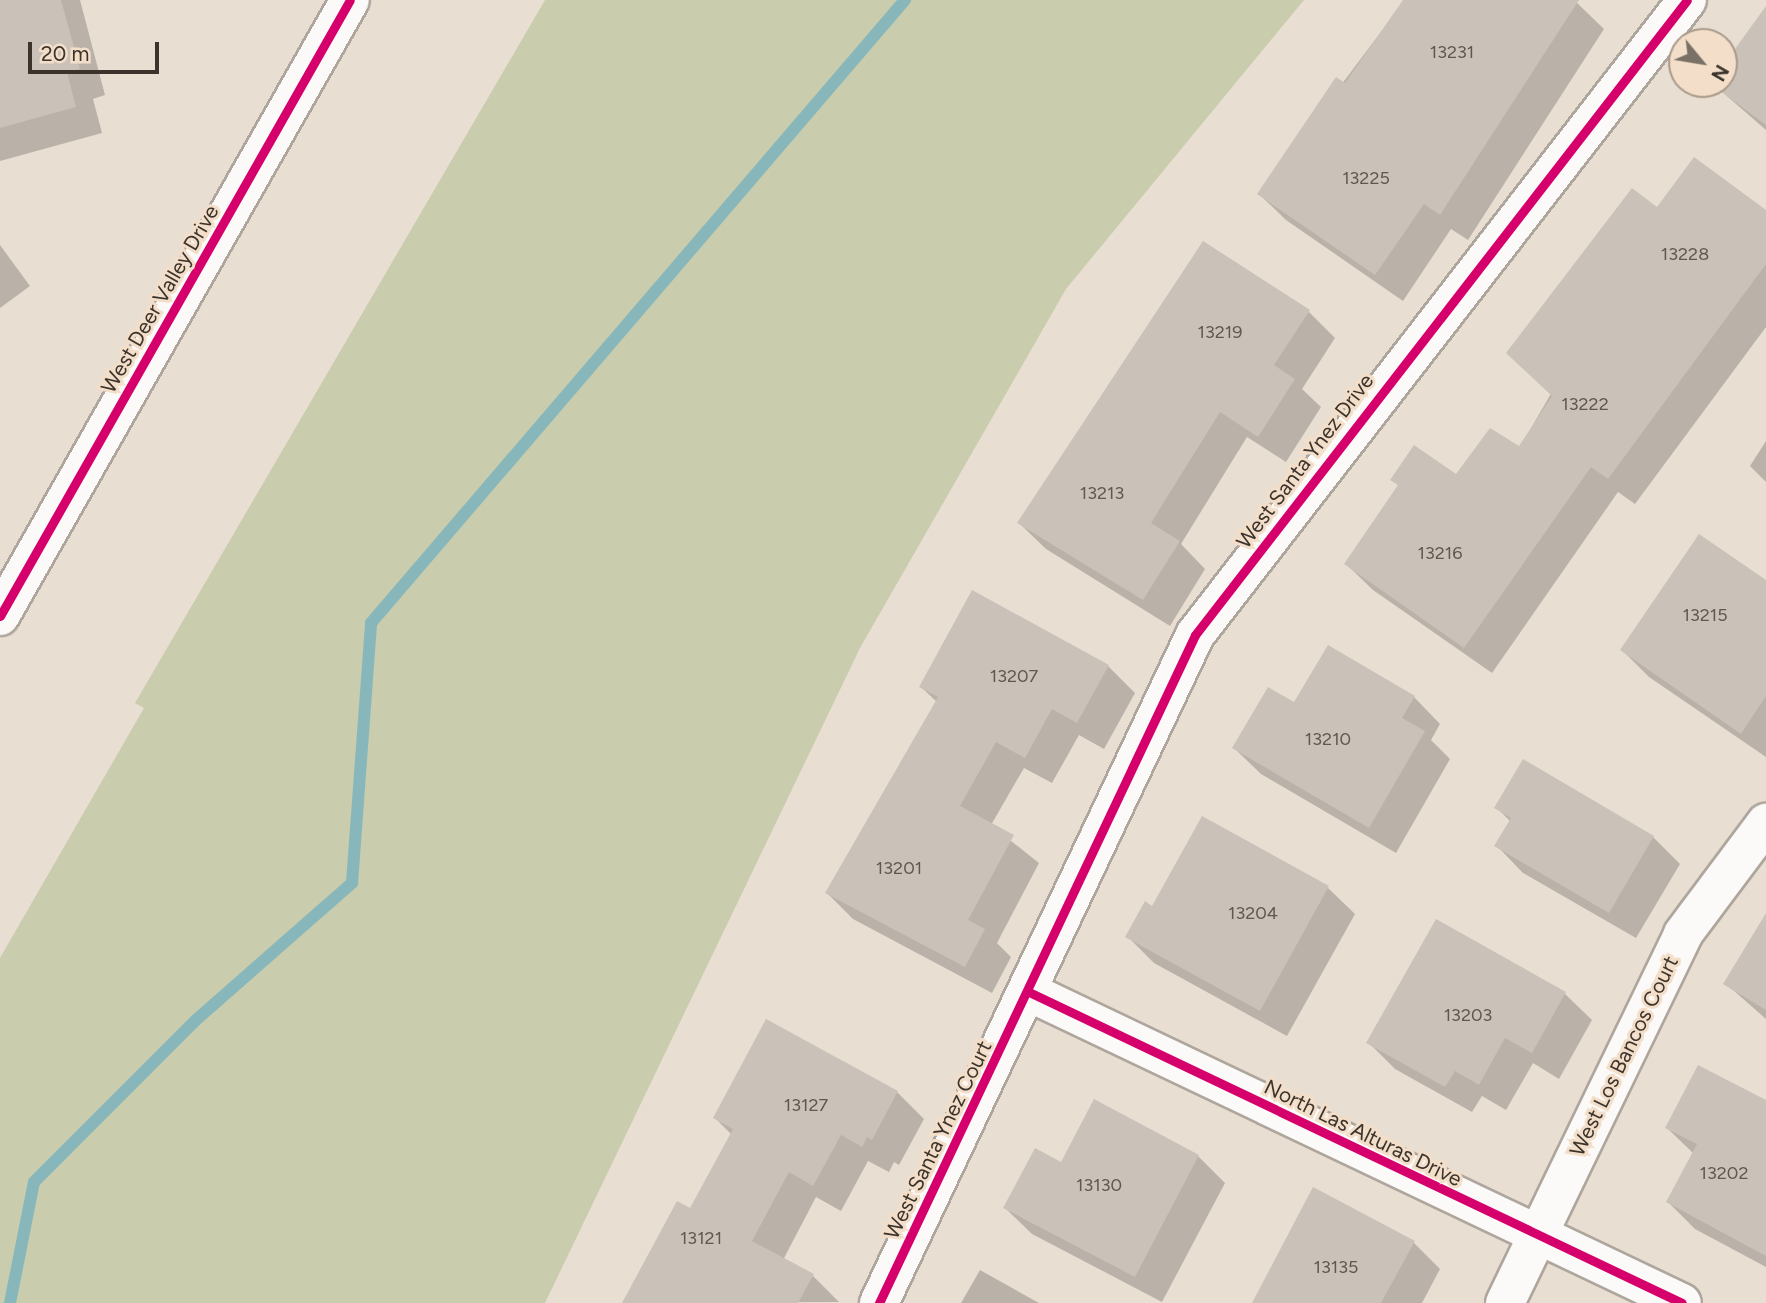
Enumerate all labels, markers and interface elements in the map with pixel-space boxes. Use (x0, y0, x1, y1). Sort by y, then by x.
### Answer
scale bar (32, 28, 163, 72)
north arrow (1668, 28, 1738, 98)
text: 20 m (41, 41, 89, 66)
house number: 13231 (1430, 41, 1474, 63)
text: N (1706, 61, 1734, 85)
house number: 13225 (1342, 167, 1390, 189)
street label: West Deer Valley Drive (96, 200, 224, 398)
house number: 13228 (1661, 243, 1709, 265)
house number: 13219 (1198, 321, 1242, 343)
street label: West Santa Ynez Drive (1231, 369, 1379, 553)
house number: 13222 (1561, 393, 1609, 415)
house number: 13213 (1080, 482, 1124, 504)
house number: 13216 (1418, 542, 1462, 564)
house number: 13215 (1682, 604, 1728, 626)
house number: 13207 (990, 665, 1038, 687)
house number: 13210 (1305, 728, 1351, 750)
house number: 13201 (876, 857, 922, 879)
house number: 13204 (1228, 902, 1278, 924)
street label: West Los Bancos Court (1565, 952, 1683, 1160)
house number: 13203 (1444, 1004, 1492, 1026)
street label: West Santa Ynez Court (879, 1037, 997, 1243)
street label: North Las Alturas Drive (1260, 1074, 1466, 1192)
house number: 13127 (784, 1094, 828, 1116)
house number: 13202 (1700, 1162, 1748, 1184)
house number: 13130 (1076, 1174, 1122, 1196)
house number: 13121 (680, 1227, 722, 1249)
house number: 13135 (1314, 1256, 1358, 1278)

